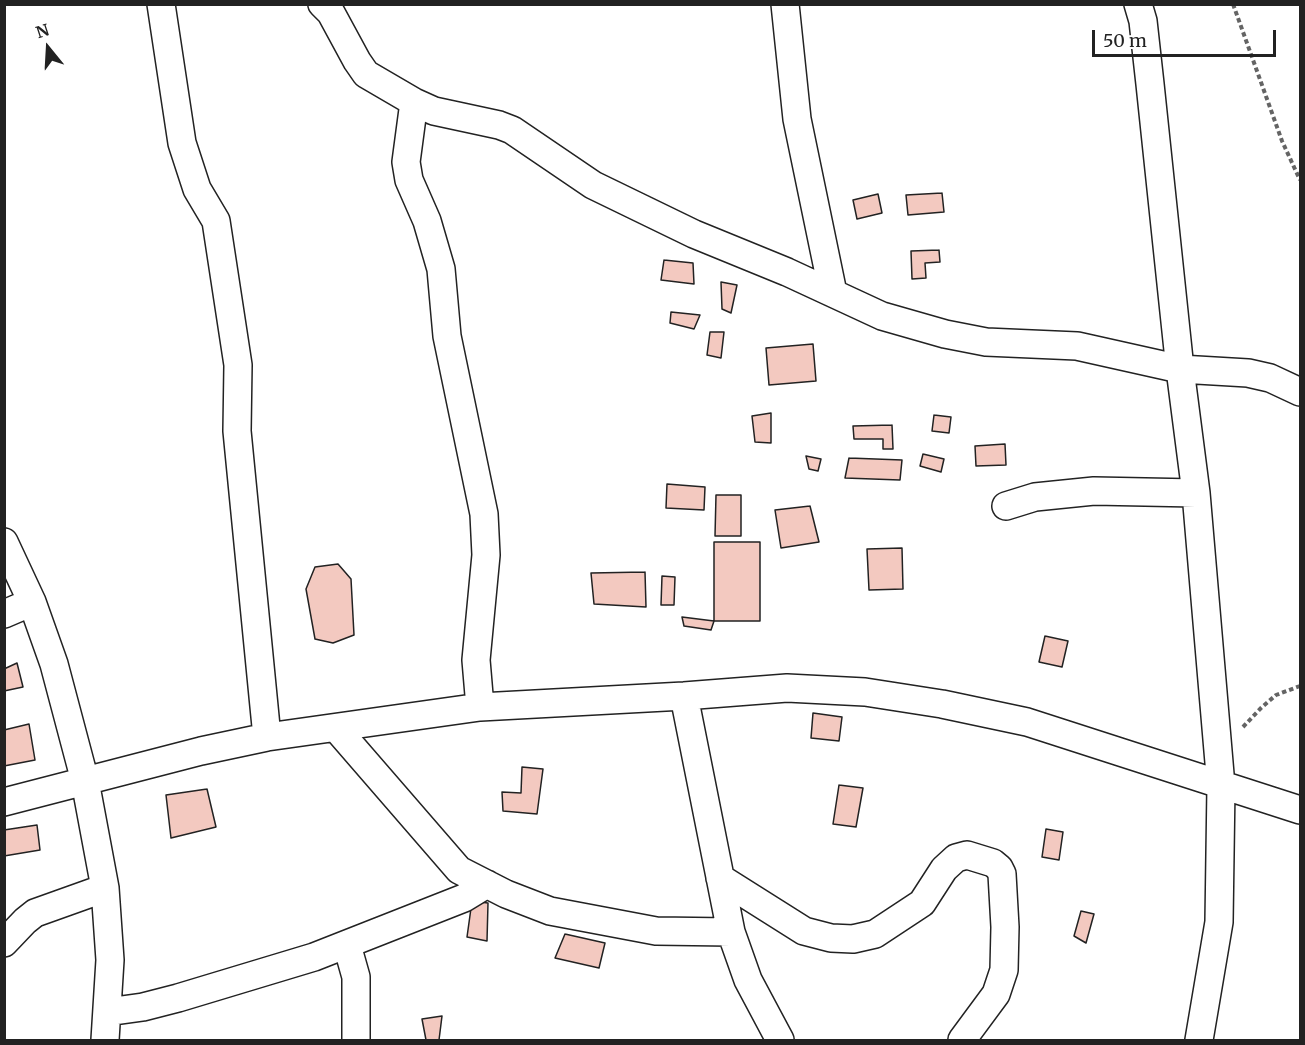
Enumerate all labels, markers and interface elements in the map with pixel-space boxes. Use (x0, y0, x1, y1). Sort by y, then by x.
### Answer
north arrow (18, 18, 78, 78)
scale bar (1095, 18, 1280, 56)
text: N (33, 19, 52, 42)
text: 50 m (1103, 29, 1147, 52)

